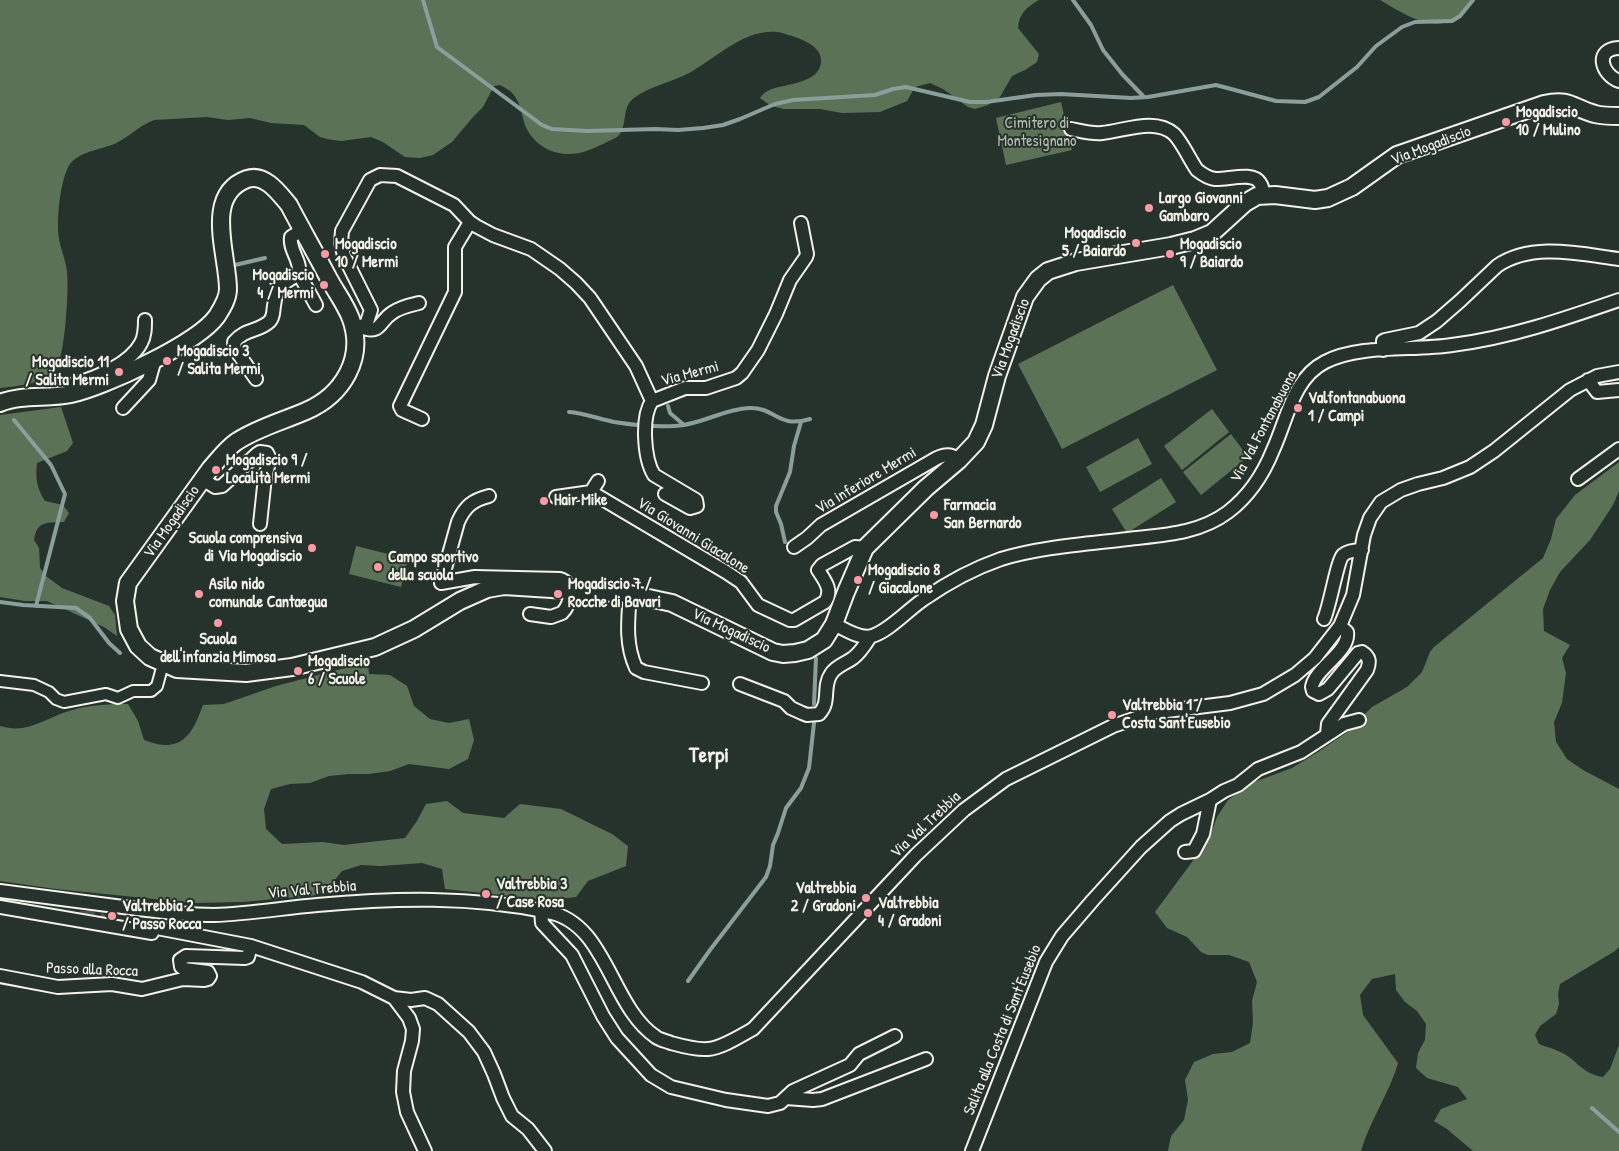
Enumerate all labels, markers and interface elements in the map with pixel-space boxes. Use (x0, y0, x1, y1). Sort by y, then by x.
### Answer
place label: Mogadiscio 10 / Mulino (1516, 103, 1581, 141)
park label: Cimitero di Montesignano (997, 114, 1077, 152)
marker: Mogadiscio 10 / Mulino (1500, 116, 1512, 128)
street label: Via Mogadiscio (1388, 122, 1474, 170)
place label: Largo Giovanni Gambaro (1159, 189, 1243, 227)
marker: Largo Giovanni Gambaro (1143, 202, 1155, 214)
place label: Mogadiscio 5 / Baiardo (1062, 224, 1126, 262)
place label: Mogadiscio 10 / Mermi (335, 235, 399, 273)
place label: Mogadiscio 9 / Baiardo (1180, 235, 1243, 273)
marker: Mogadiscio 5 / Baiardo (1130, 237, 1142, 249)
marker: Mogadiscio 10 / Mermi (319, 248, 331, 260)
marker: Mogadiscio 9 / Baiardo (1164, 248, 1176, 260)
place label: Mogadiscio 4 / Mermi (252, 266, 314, 304)
marker: Mogadiscio 4 / Mermi (318, 279, 330, 291)
street label: Via Mogadiscio (988, 296, 1034, 382)
place label: Mogadiscio 3 / Salita Mermi (177, 342, 261, 380)
place label: Mogadiscio 11 / Salita Mermi (25, 353, 109, 391)
marker: Mogadiscio 3 / Salita Mermi (161, 355, 173, 367)
street label: Via Mermi (659, 357, 721, 391)
marker: Mogadiscio 11 / Salita Mermi (113, 366, 125, 378)
street label: Via Val Fontanabuona (1227, 368, 1301, 486)
place label: Valfontanabuona 1 / Campi (1308, 389, 1405, 427)
marker: Valfontanabuona 1 / Campi (1292, 402, 1304, 414)
street label: Via inferiore Mermi (812, 443, 920, 519)
place label: Mogadiscio 9 / Località Mermi (226, 451, 311, 489)
marker: Mogadiscio 9 / Località Mermi (210, 464, 222, 476)
street label: Via Mogadiscio (140, 482, 204, 562)
place label: Hair Mike (554, 491, 607, 511)
street label: Via Giovanni Giacalone (633, 494, 753, 578)
marker: Hair Mike (538, 495, 550, 507)
place label: Farmacia San Bernardo (944, 496, 1022, 534)
marker: Farmacia San Bernardo (928, 509, 940, 521)
place label: Scuola comprensiva di Via Mogadiscio (189, 529, 302, 567)
marker: Scuola comprensiva di Via Mogadiscio (306, 542, 318, 554)
place label: Campo sportivo della scuola (388, 548, 478, 586)
marker: Campo sportivo della scuola (372, 561, 384, 573)
place label: Mogadiscio 8 / Giacalone (868, 561, 940, 599)
marker: Mogadiscio 8 / Giacalone (852, 574, 864, 586)
place label: Asilo nido comunale Cantaegua (209, 575, 327, 613)
place label: Mogadiscio 7 / Rocche di Bavari (568, 575, 661, 613)
marker: Asilo nido comunale Cantaegua (193, 588, 205, 600)
marker: Mogadiscio 7 / Rocche di Bavari (552, 588, 564, 600)
street label: Via Mogadiscio (689, 605, 773, 657)
marker: Scuola dell'infanzia Mimosa (212, 617, 224, 629)
place label: Scuola dell'infanzia Mimosa (160, 630, 276, 668)
place label: Mogadiscio 6 / Scuole (308, 652, 370, 690)
marker: Mogadiscio 6 / Scuole (292, 665, 304, 677)
place label: Valtrebbia 1 / Costa Sant'Eusebio (1122, 696, 1230, 734)
marker: Valtrebbia 1 / Costa Sant'Eusebio (1106, 709, 1118, 721)
district label: Terpi (689, 743, 729, 769)
street label: Via Val Trebbia (887, 788, 965, 862)
place label: Valtrebbia 3 / Case Rosa (496, 875, 567, 913)
street label: Via Val Trebbia (267, 877, 357, 903)
place label: Valtrebbia 2 / Gradoni (791, 879, 856, 917)
marker: Valtrebbia 3 / Case Rosa (480, 888, 492, 900)
marker: Valtrebbia 2 / Gradoni (860, 892, 872, 904)
place label: Valtrebbia 4 / Gradoni (878, 894, 942, 932)
place label: Valtrebbia 2 / Passo Rocca (122, 897, 201, 935)
marker: Valtrebbia 4 / Gradoni (862, 907, 874, 919)
marker: Valtrebbia 2 / Passo Rocca (106, 910, 118, 922)
street label: Salita alla Costa di Sant'Eusebio (960, 942, 1046, 1118)
street label: Passo alla Rocca (46, 959, 138, 981)

